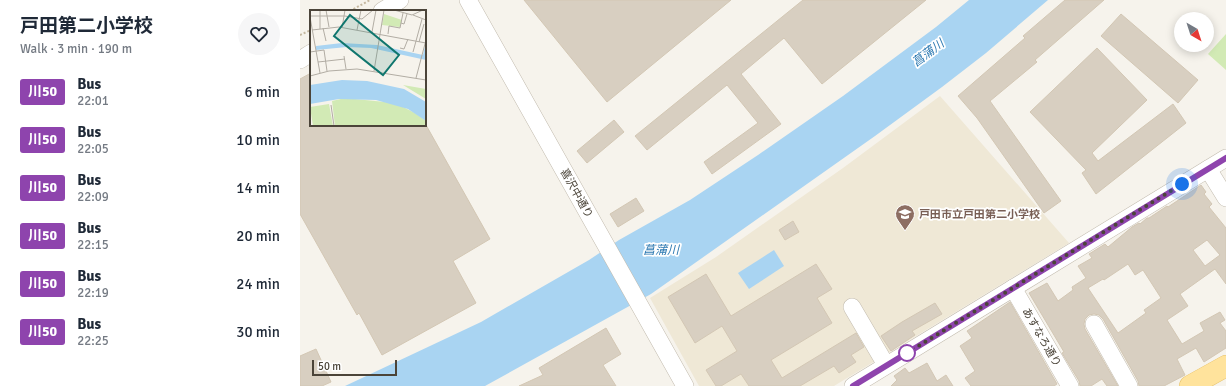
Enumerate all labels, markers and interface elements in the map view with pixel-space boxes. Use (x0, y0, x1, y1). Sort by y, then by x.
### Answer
inset map (310, 10, 426, 126)
north arrow (1174, 12, 1214, 52)
map controls (1174, 12, 1214, 52)
button: heart (238, 13, 280, 55)
text: 戸田第二小学校 (20, 14, 153, 38)
water label: 菖蒲川 (909, 35, 949, 70)
text: Walk · 3 min · 190 m (20, 41, 132, 57)
text: Bus (77, 75, 101, 93)
text: 川50 (28, 83, 57, 100)
text: 6 min (244, 83, 280, 101)
text: 22:01 (77, 93, 109, 109)
text: Bus (77, 123, 101, 141)
text: 川50 (28, 131, 57, 148)
text: 10 min (236, 131, 280, 149)
text: 22:05 (77, 141, 109, 157)
street label: 喜沢中通り (558, 166, 596, 220)
text: Bus (77, 171, 101, 189)
your location (1172, 174, 1192, 194)
text: 川50 (28, 179, 57, 196)
text: 14 min (236, 179, 280, 197)
text: 22:09 (77, 189, 109, 205)
school or university icon: 戸田市立戸田第二小学校 (894, 203, 916, 231)
place label: 戸田市立戸田第二小学校 (919, 208, 1040, 221)
text: Bus (77, 219, 101, 237)
text: 川50 (28, 227, 57, 244)
text: 20 min (236, 227, 280, 245)
text: 22:15 (77, 237, 109, 253)
water label: 菖蒲川 (643, 243, 681, 258)
text: Bus (77, 267, 101, 285)
text: 川50 (28, 275, 57, 292)
text: 24 min (236, 275, 280, 293)
text: 22:19 (77, 285, 109, 301)
street label: あすなろ通り (1019, 305, 1064, 369)
text: Bus (77, 315, 101, 333)
text: 川50 (28, 323, 57, 340)
text: 30 min (236, 323, 280, 341)
text: 22:25 (77, 333, 109, 349)
unlabelled marker (898, 344, 916, 362)
scale bar (312, 358, 397, 377)
text: 50 m (318, 360, 341, 373)

